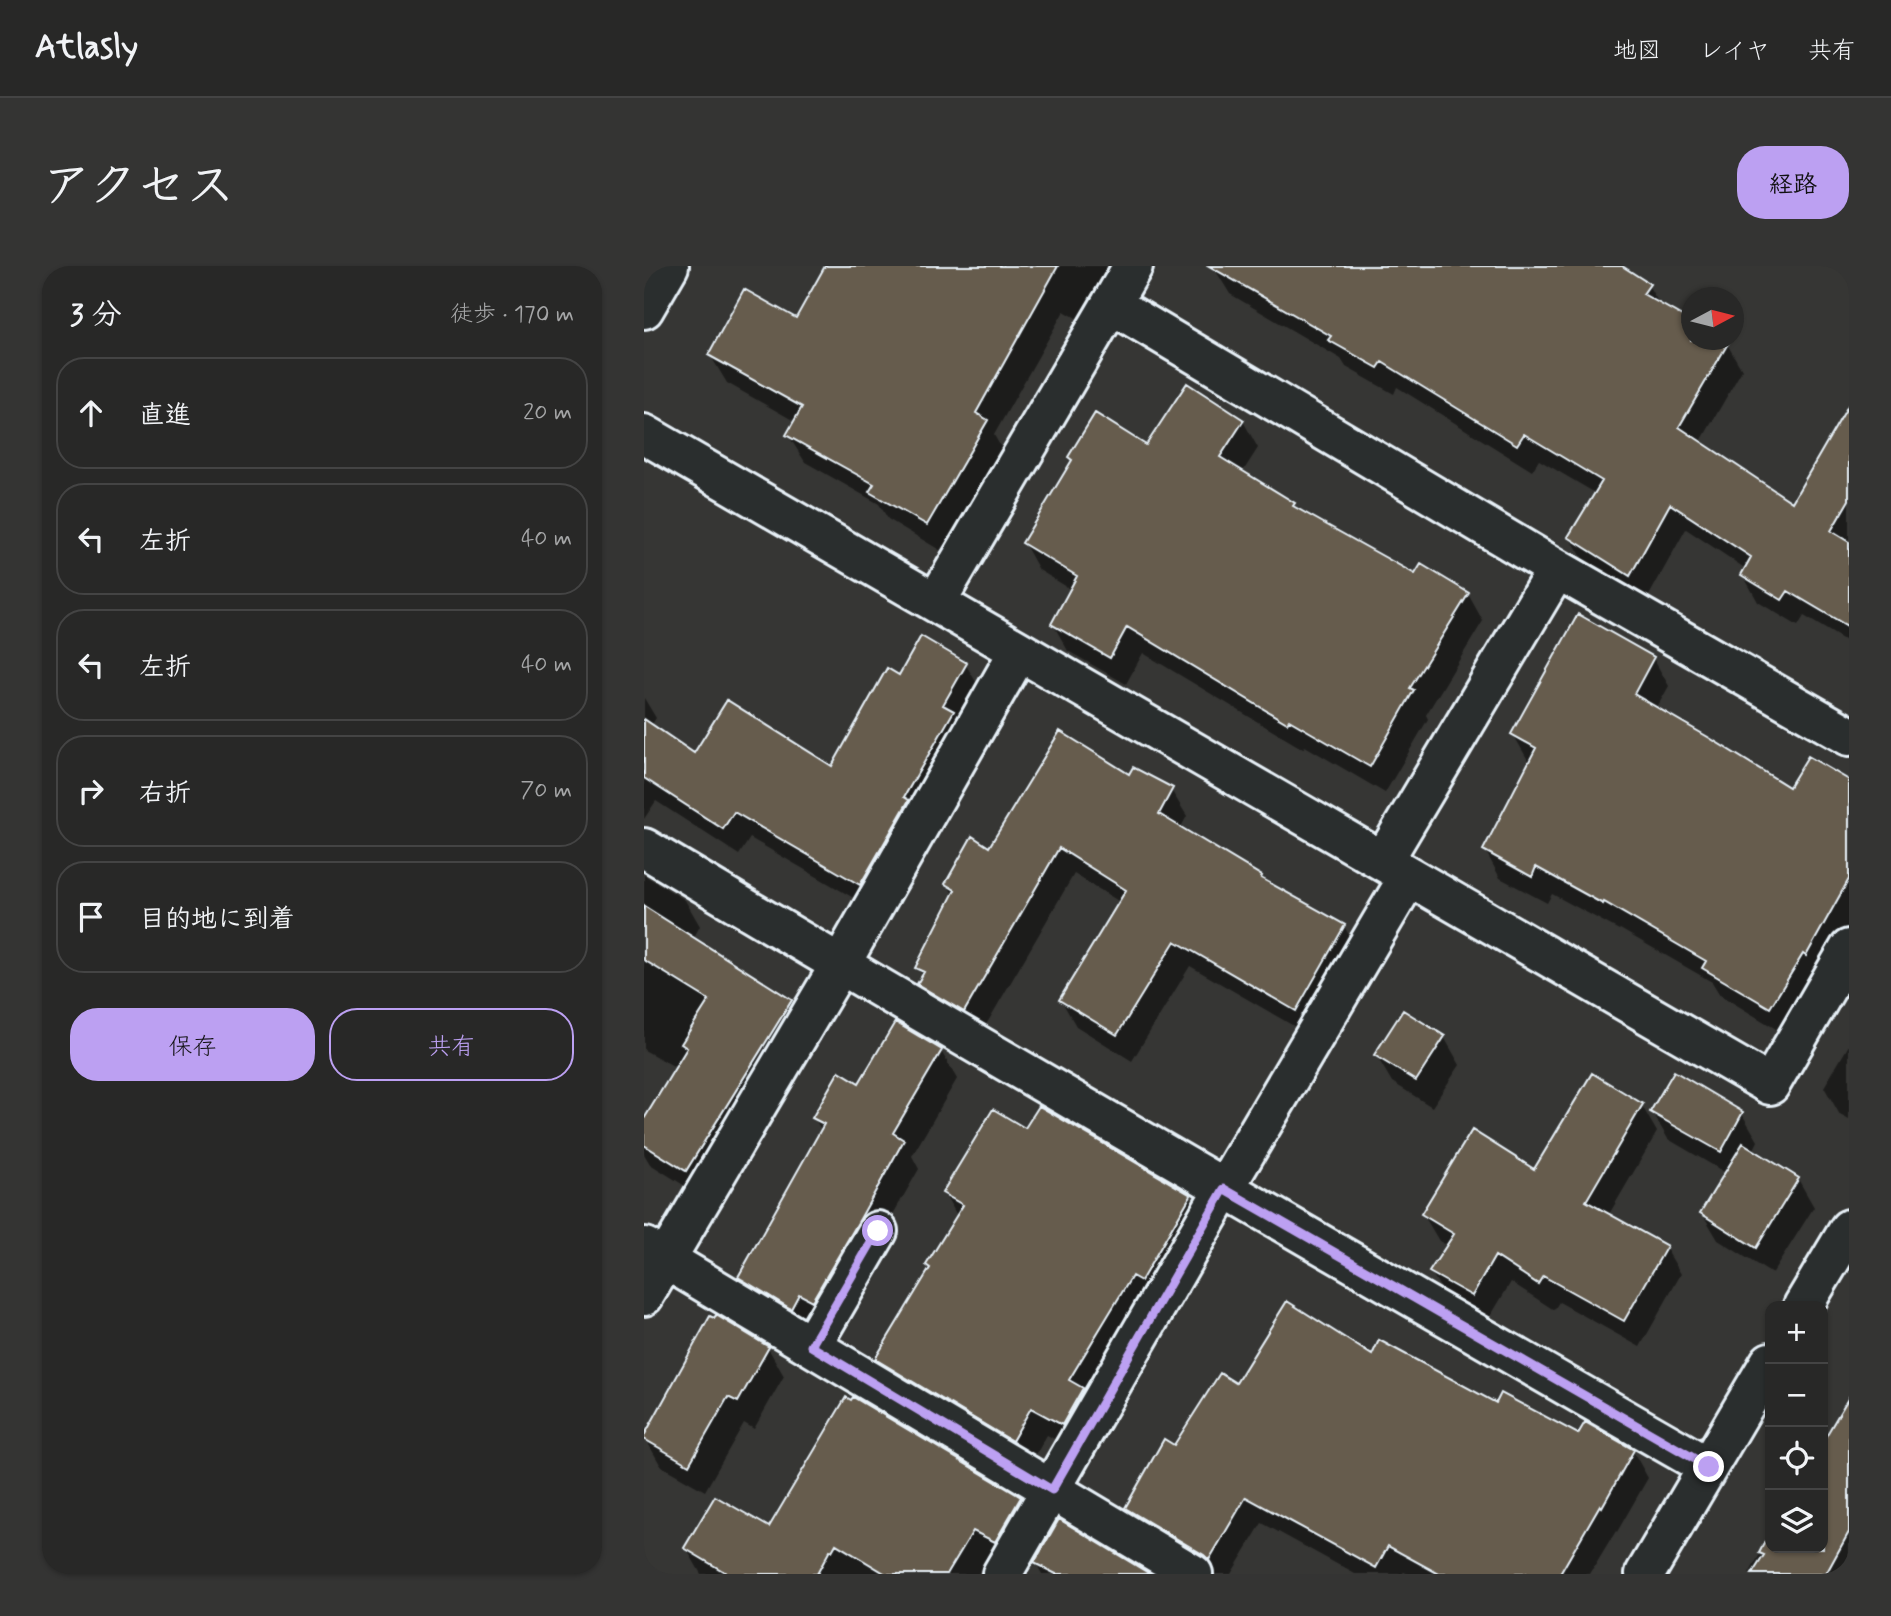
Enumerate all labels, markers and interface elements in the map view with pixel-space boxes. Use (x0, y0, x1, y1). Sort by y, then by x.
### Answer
text: Atlasly (35, 26, 138, 70)
text: 地図 (1613, 36, 1661, 67)
text: レイヤ (1699, 36, 1770, 67)
text: 共有 (1808, 36, 1856, 67)
button: 経路 (1737, 146, 1849, 219)
text: アクセス (42, 155, 235, 220)
north arrow (1681, 287, 1744, 350)
text: 3 分 (70, 296, 122, 335)
text: 徒歩 · 170 m (450, 300, 574, 330)
icon: ahead (72, 394, 110, 432)
text: 20 m (523, 398, 572, 428)
text: 直進 (139, 399, 191, 433)
icon: left (72, 520, 110, 558)
text: 40 m (521, 524, 572, 554)
text: 左折 (139, 525, 191, 559)
icon: left (72, 646, 110, 684)
text: 40 m (521, 650, 572, 680)
text: 左折 (139, 651, 191, 685)
icon: right (72, 772, 110, 810)
text: 70 m (520, 776, 572, 806)
text: 右折 (139, 777, 191, 811)
icon: arrive (72, 898, 110, 936)
text: 目的地に到着 (139, 903, 295, 937)
button: 保存 (70, 1008, 315, 1081)
button: 共有 (329, 1008, 574, 1081)
route start (862, 1215, 893, 1246)
map controls (1765, 1301, 1828, 1553)
button: + (1765, 1301, 1828, 1364)
button: − (1765, 1364, 1828, 1427)
button: locate (1765, 1427, 1828, 1490)
route end (1693, 1451, 1724, 1482)
button: layers (1765, 1490, 1828, 1553)

